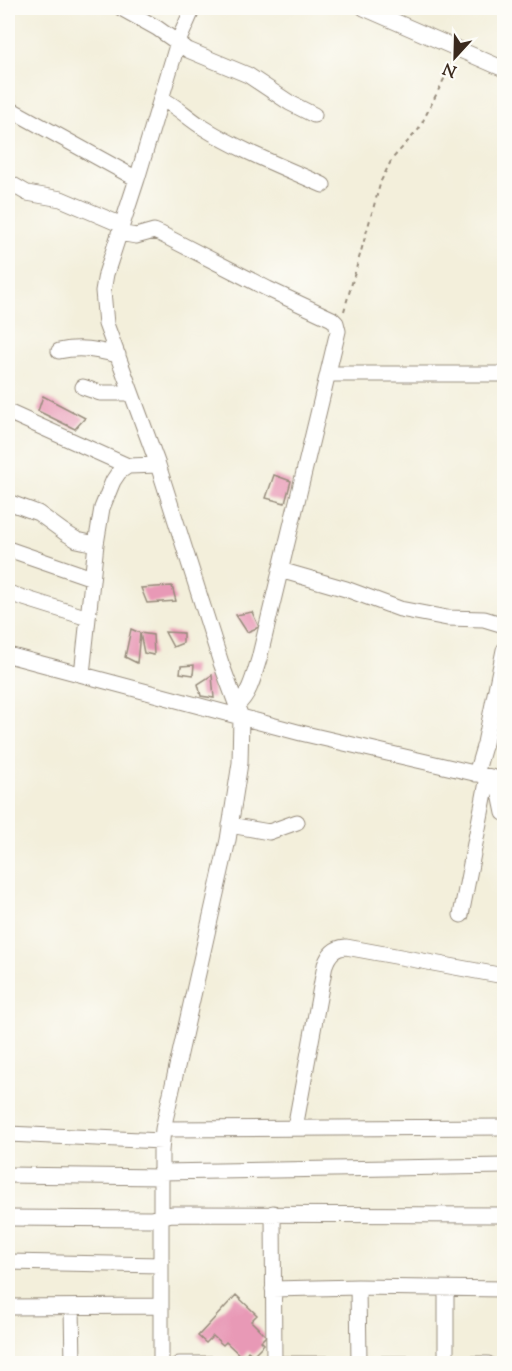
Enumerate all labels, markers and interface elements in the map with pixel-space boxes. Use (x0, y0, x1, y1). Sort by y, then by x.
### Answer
north arrow (425, 27, 485, 87)
text: N (440, 55, 461, 82)

